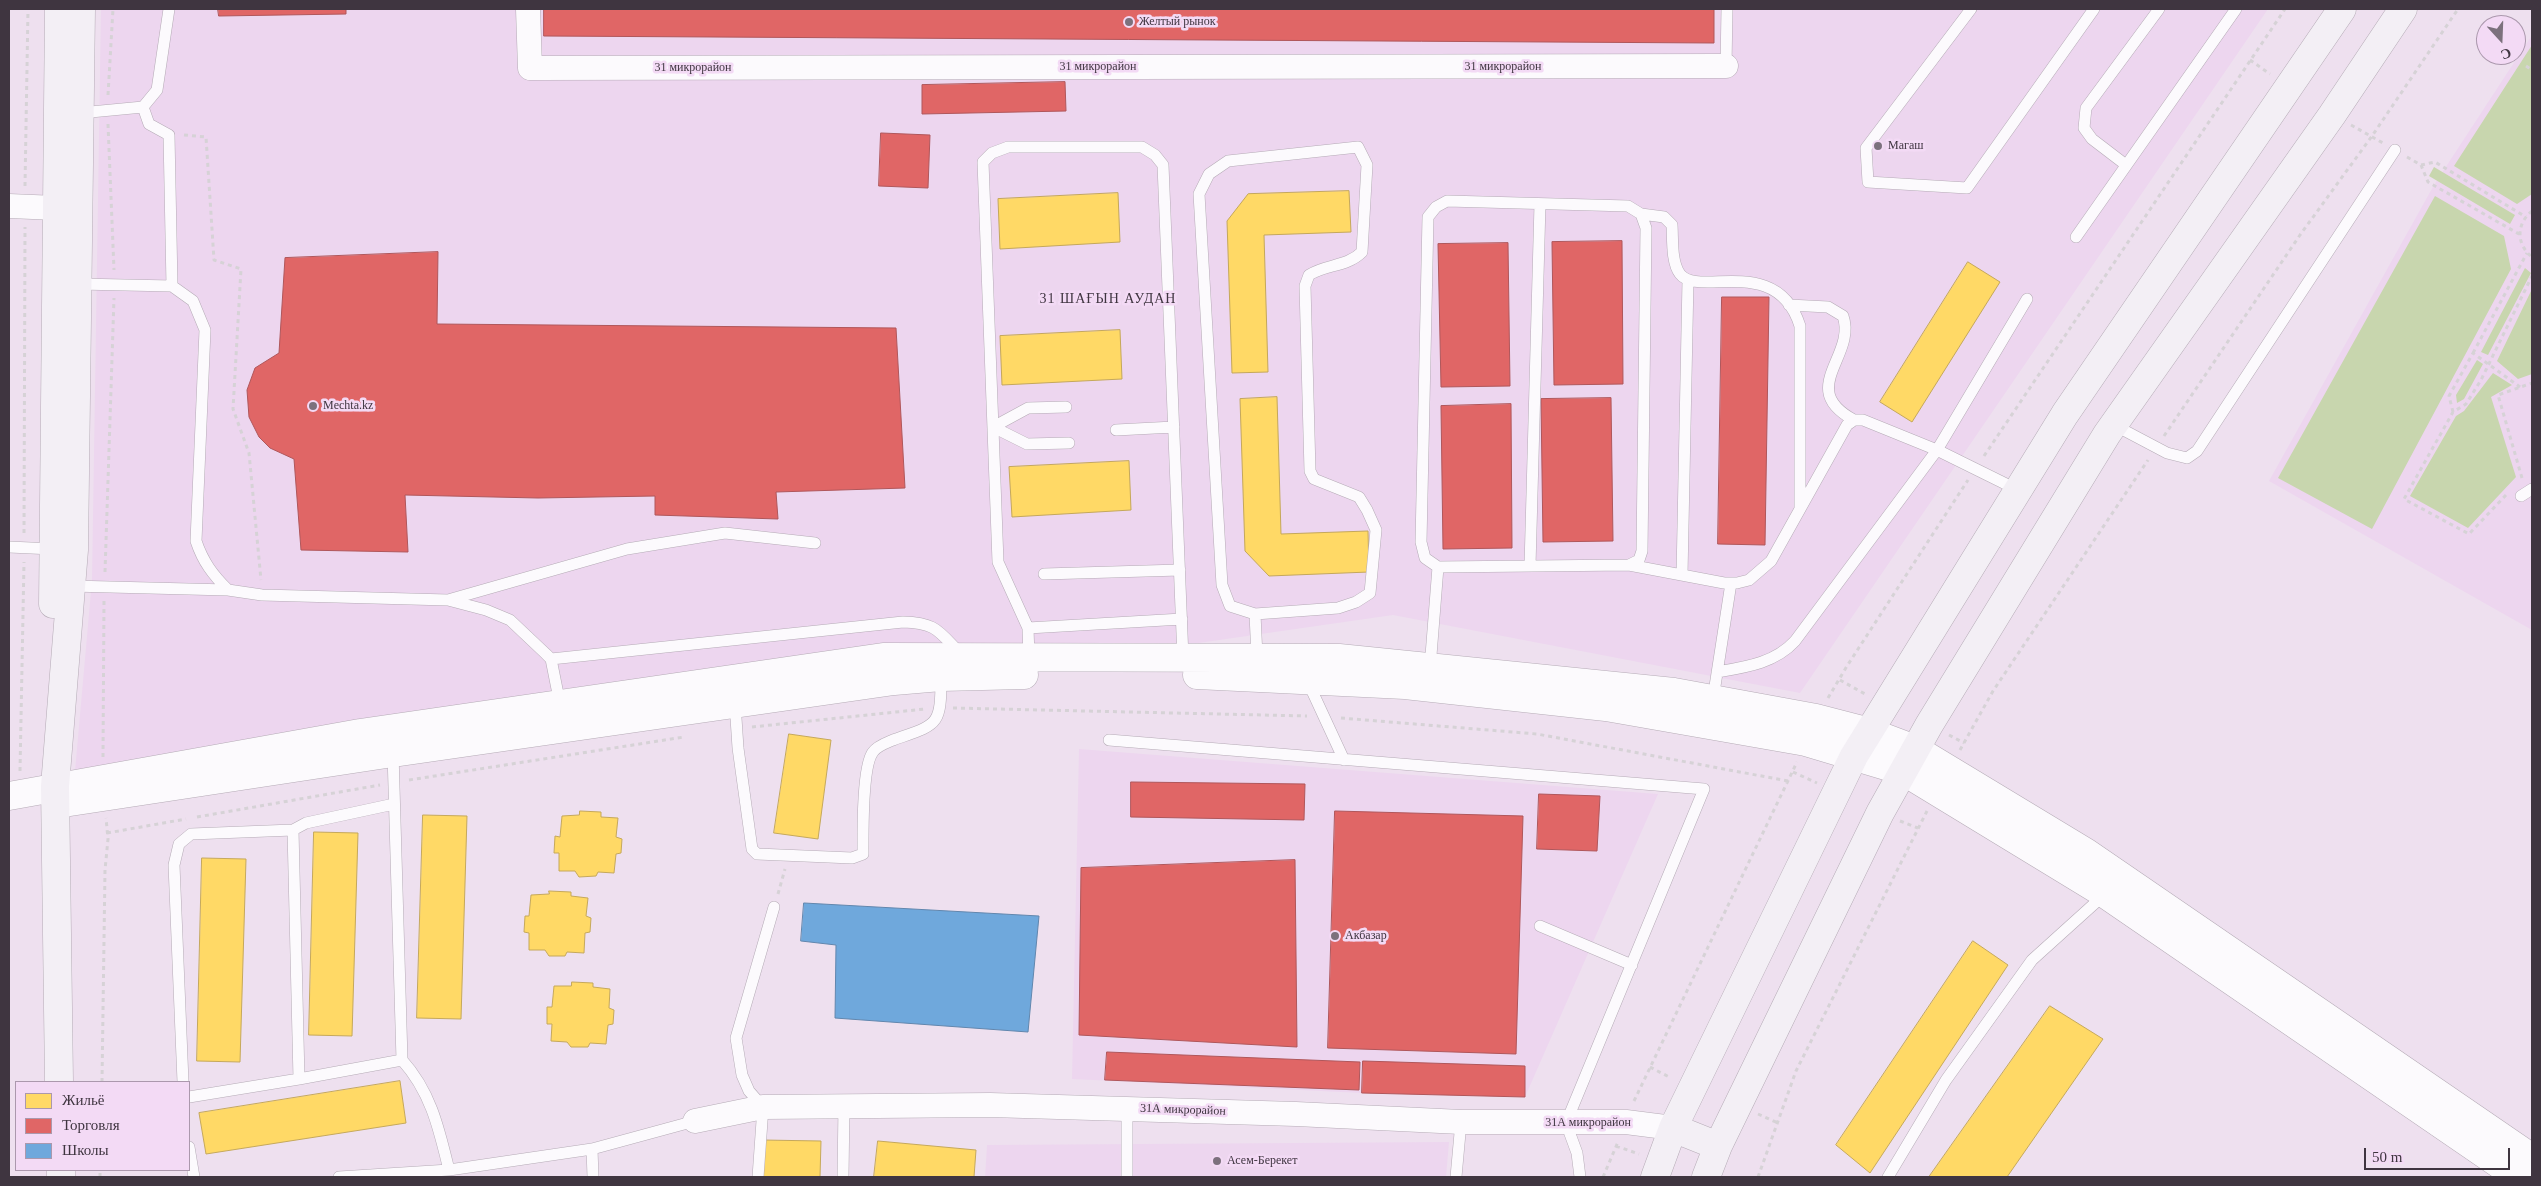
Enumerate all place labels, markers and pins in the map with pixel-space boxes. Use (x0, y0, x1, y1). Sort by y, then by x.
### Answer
place label: Желтый рынок (1139, 15, 1216, 29)
marker: Желтый рынок (1123, 16, 1135, 28)
place label: Магаш (1888, 139, 1923, 153)
marker: Магаш (1872, 140, 1884, 152)
place label: Mechta.kz (323, 399, 373, 413)
marker: Mechta.kz (307, 400, 319, 412)
place label: Акбазар (1345, 929, 1387, 943)
marker: Акбазар (1329, 930, 1341, 942)
place label: Асем-Берекет (1227, 1154, 1297, 1168)
marker: Асем-Берекет (1211, 1155, 1223, 1167)

